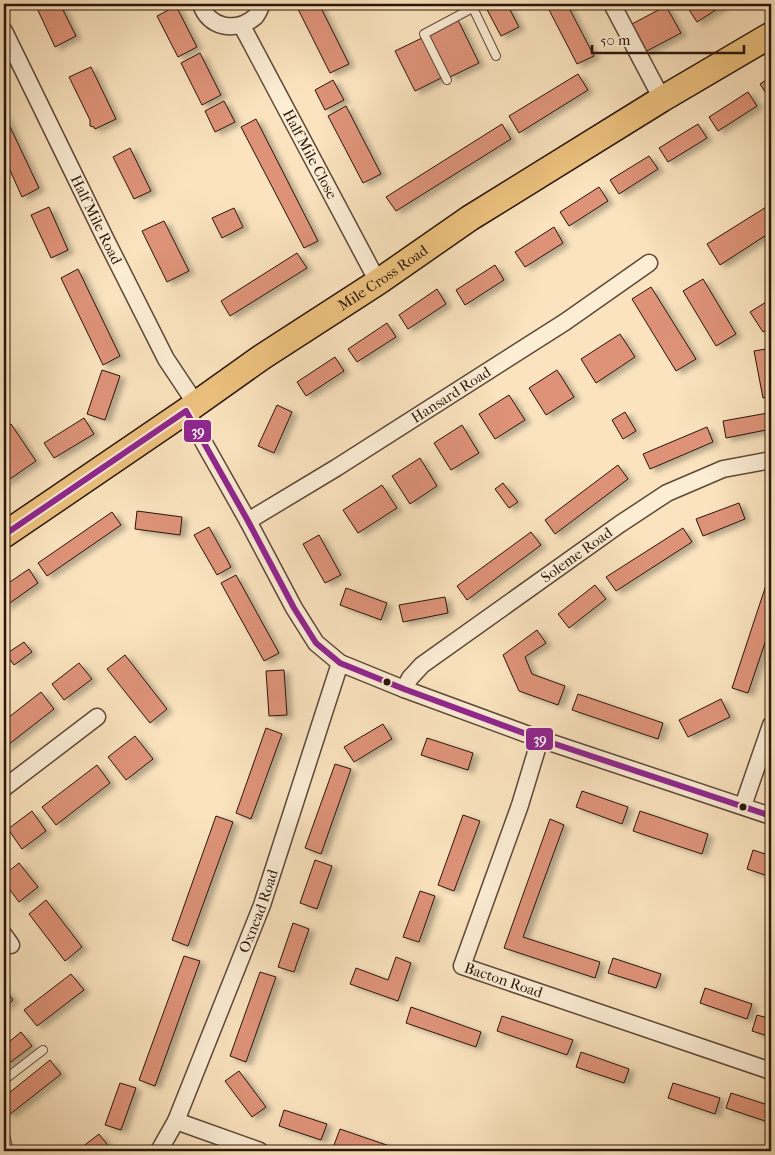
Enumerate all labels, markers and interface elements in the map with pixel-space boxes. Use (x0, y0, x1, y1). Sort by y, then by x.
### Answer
scale bar (592, 22, 745, 54)
text: 50 m (600, 31, 631, 49)
street label: Half Mile Close (279, 106, 341, 202)
street label: Half Mile Road (67, 172, 126, 268)
street label: Mile Cross Road (335, 241, 432, 314)
street label: Hansard Road (408, 362, 495, 427)
line badge: 39 (183, 419, 212, 443)
text: 39 (191, 423, 205, 440)
street label: Soleme Road (537, 523, 616, 586)
unlabelled marker (382, 677, 392, 687)
line badge: 39 (525, 727, 554, 751)
text: 39 (533, 731, 547, 748)
unlabelled marker (738, 802, 748, 812)
street label: Oxnead Road (235, 866, 282, 955)
street label: Bacton Road (462, 958, 546, 1002)

